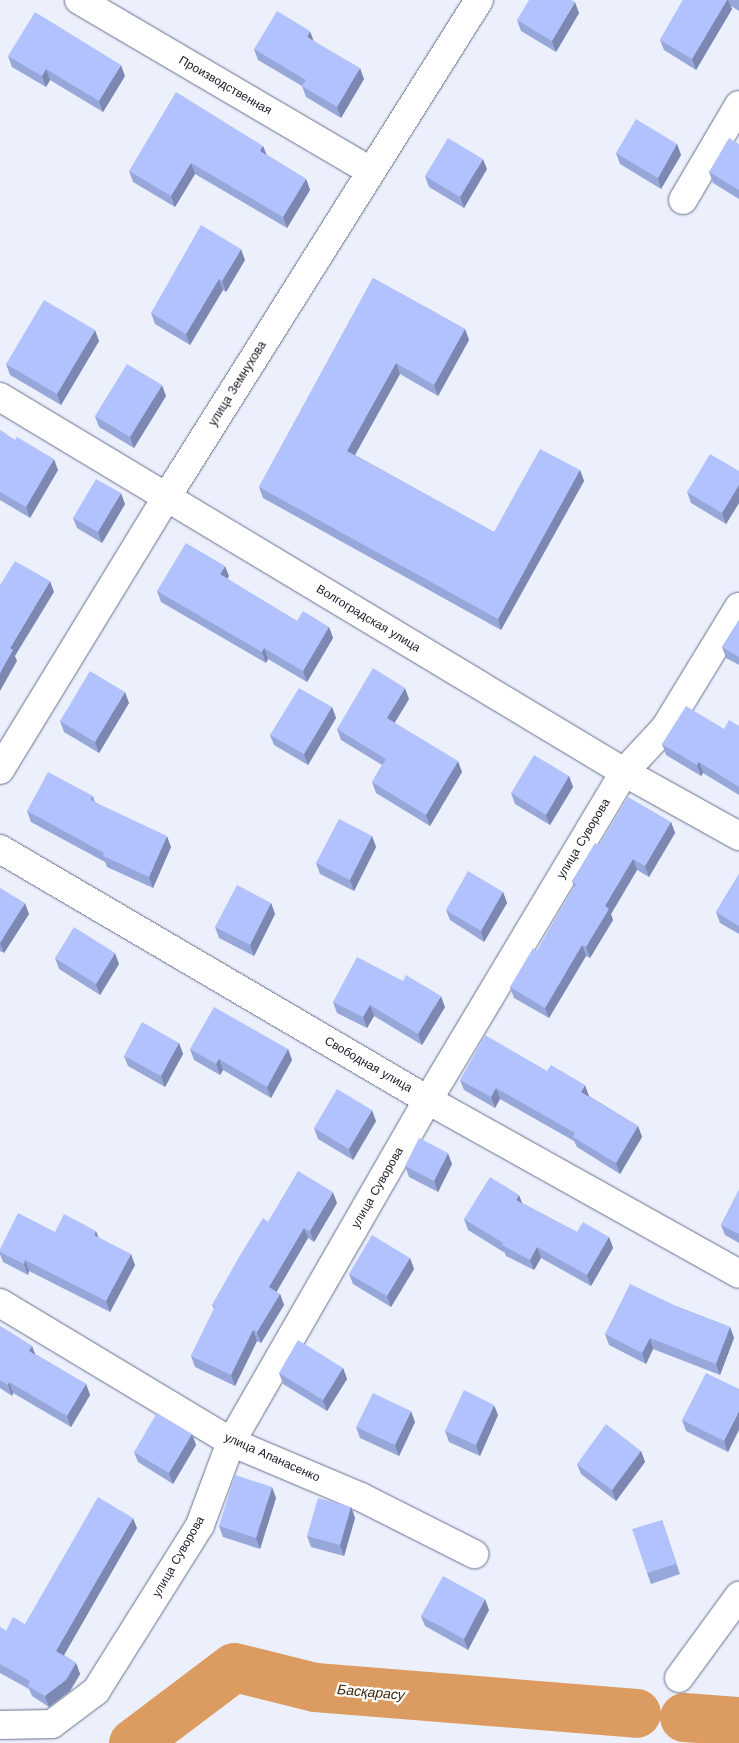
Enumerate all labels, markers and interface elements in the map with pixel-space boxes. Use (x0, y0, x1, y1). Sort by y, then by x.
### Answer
street label: Производственная (176, 54, 274, 118)
street label: улица Земнухова (206, 339, 270, 429)
street label: Волгоградская улица (313, 582, 423, 656)
street label: улица Суворова (554, 796, 614, 882)
street label: Свободная улица (322, 1034, 414, 1096)
street label: улица Суворова (349, 1145, 407, 1231)
street label: улица Апанасенко (222, 1430, 322, 1486)
street label: улица Суворова (150, 1514, 208, 1600)
water label: Басқарасу (337, 1681, 405, 1703)

